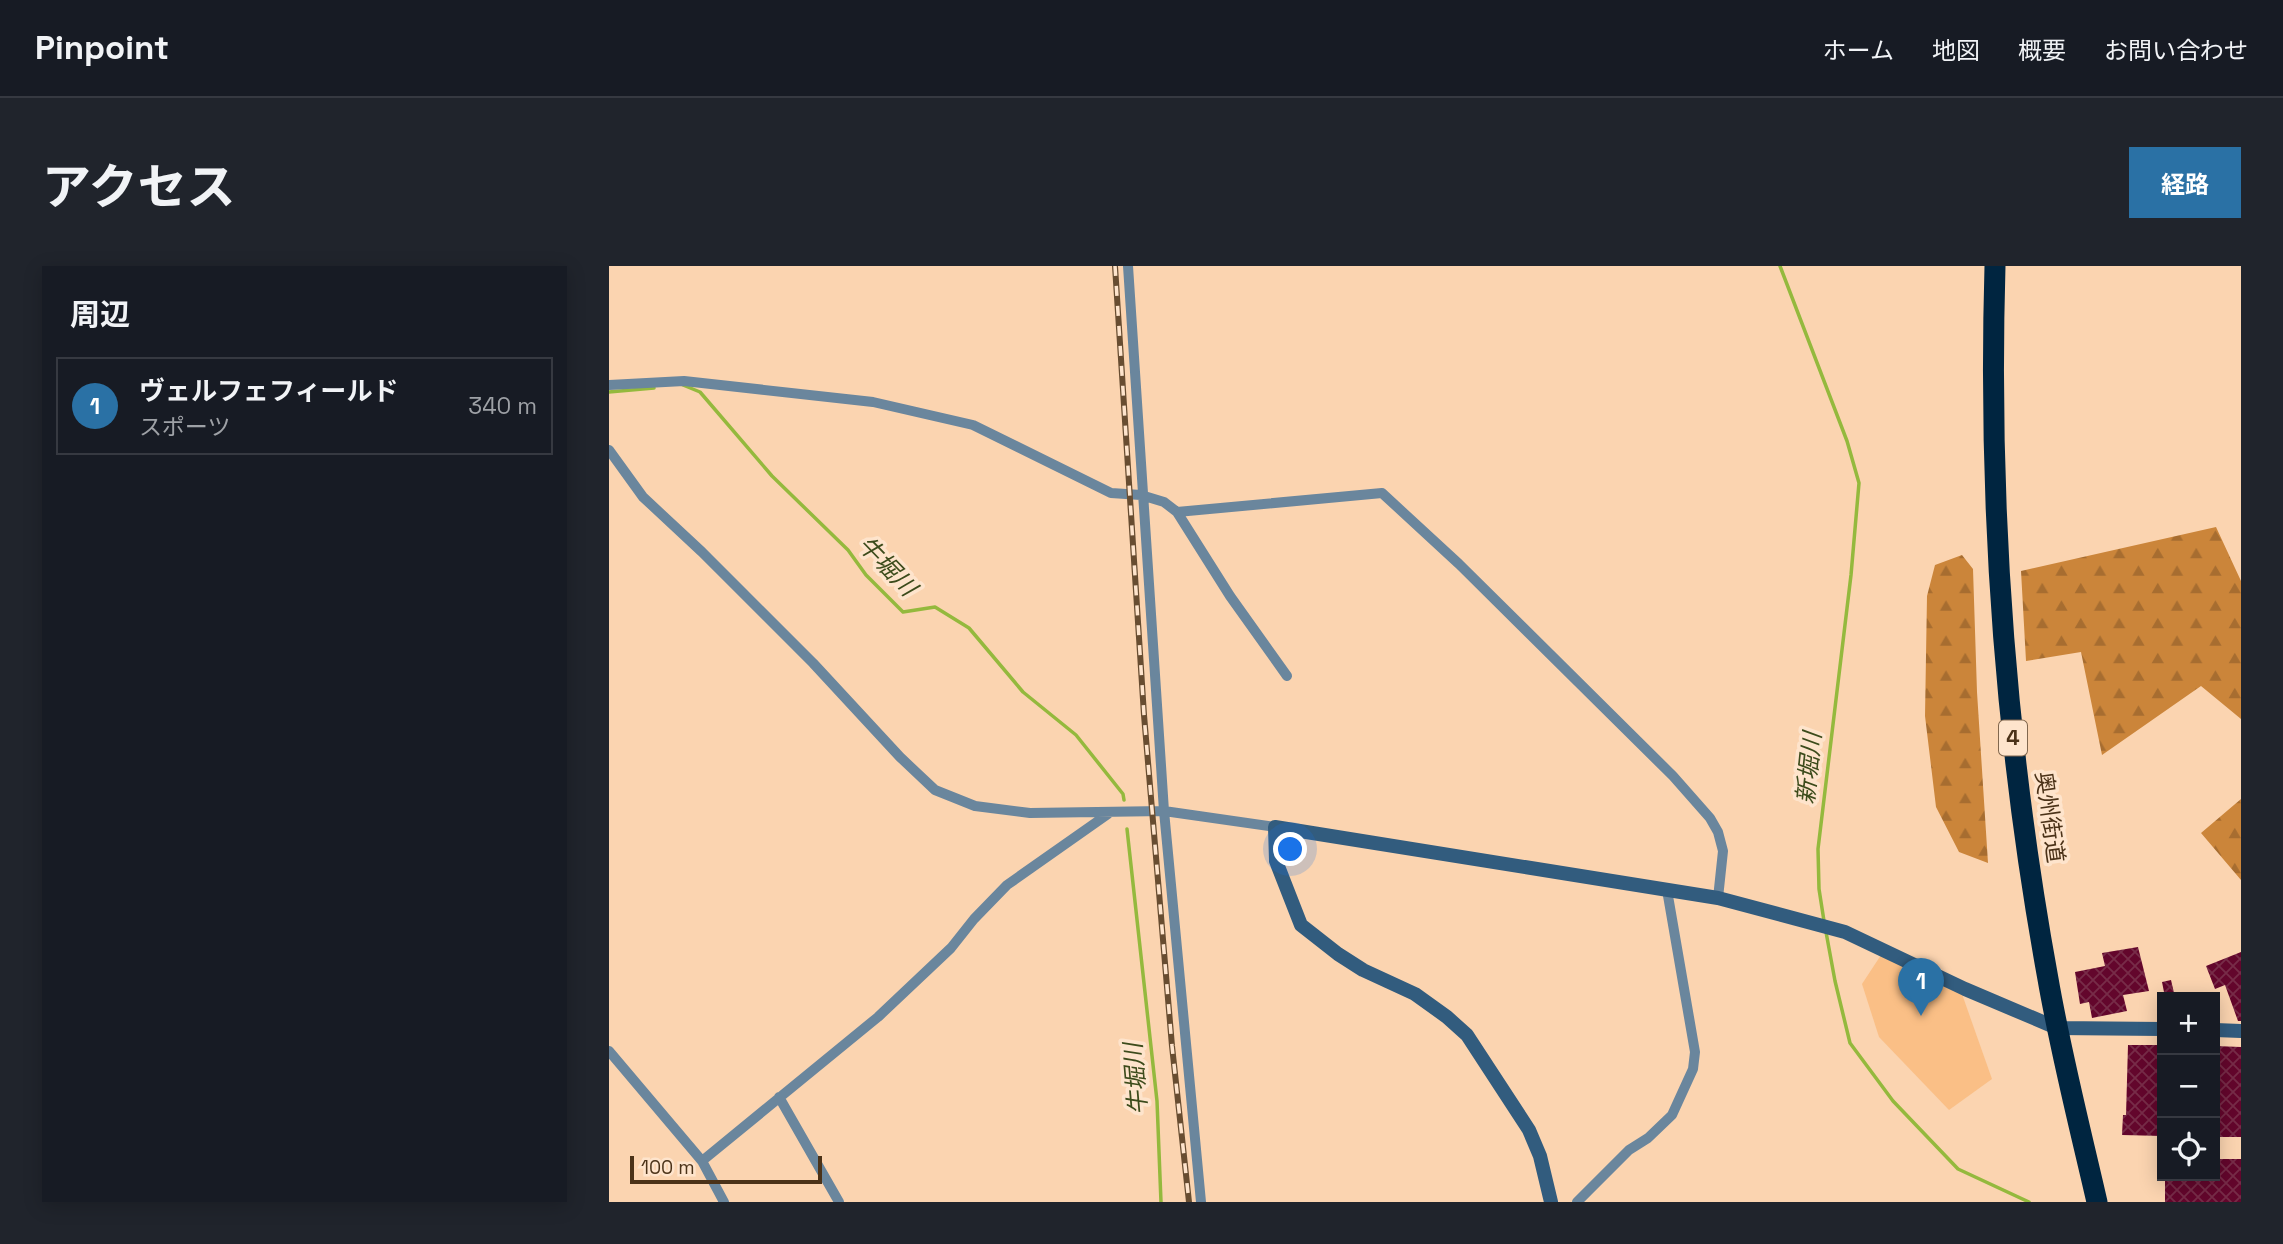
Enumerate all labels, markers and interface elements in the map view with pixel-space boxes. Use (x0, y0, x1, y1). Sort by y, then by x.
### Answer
text: Pinpoint (35, 27, 169, 69)
text: ホーム (1823, 35, 1894, 66)
text: 地図 (1932, 35, 1980, 66)
text: 概要 (2018, 35, 2066, 66)
text: お問い合わせ (2104, 35, 2248, 66)
button: 経路 (2129, 147, 2241, 218)
text: アクセス (42, 156, 236, 218)
text: 周辺 (70, 295, 130, 334)
text: ヴェルフェフィールド (139, 374, 398, 408)
text: 1 (90, 391, 100, 421)
text: 340 m (468, 391, 537, 421)
text: スポーツ (139, 412, 231, 442)
water label: 牛堀川 (851, 529, 926, 604)
road number: 4 (1999, 720, 2027, 756)
water label: 新堀川 (1789, 728, 1828, 805)
street label: 奥州街道 (2029, 769, 2071, 865)
your location (1273, 832, 1307, 866)
pin: 1 (1898, 958, 1944, 1016)
map controls (2157, 992, 2220, 1181)
button: + (2157, 992, 2220, 1055)
water label: 牛堀川 (1117, 1039, 1154, 1116)
button: − (2157, 1055, 2220, 1118)
button: locate (2157, 1118, 2220, 1181)
scale bar (630, 1153, 823, 1185)
text: 100 m (641, 1155, 695, 1180)

